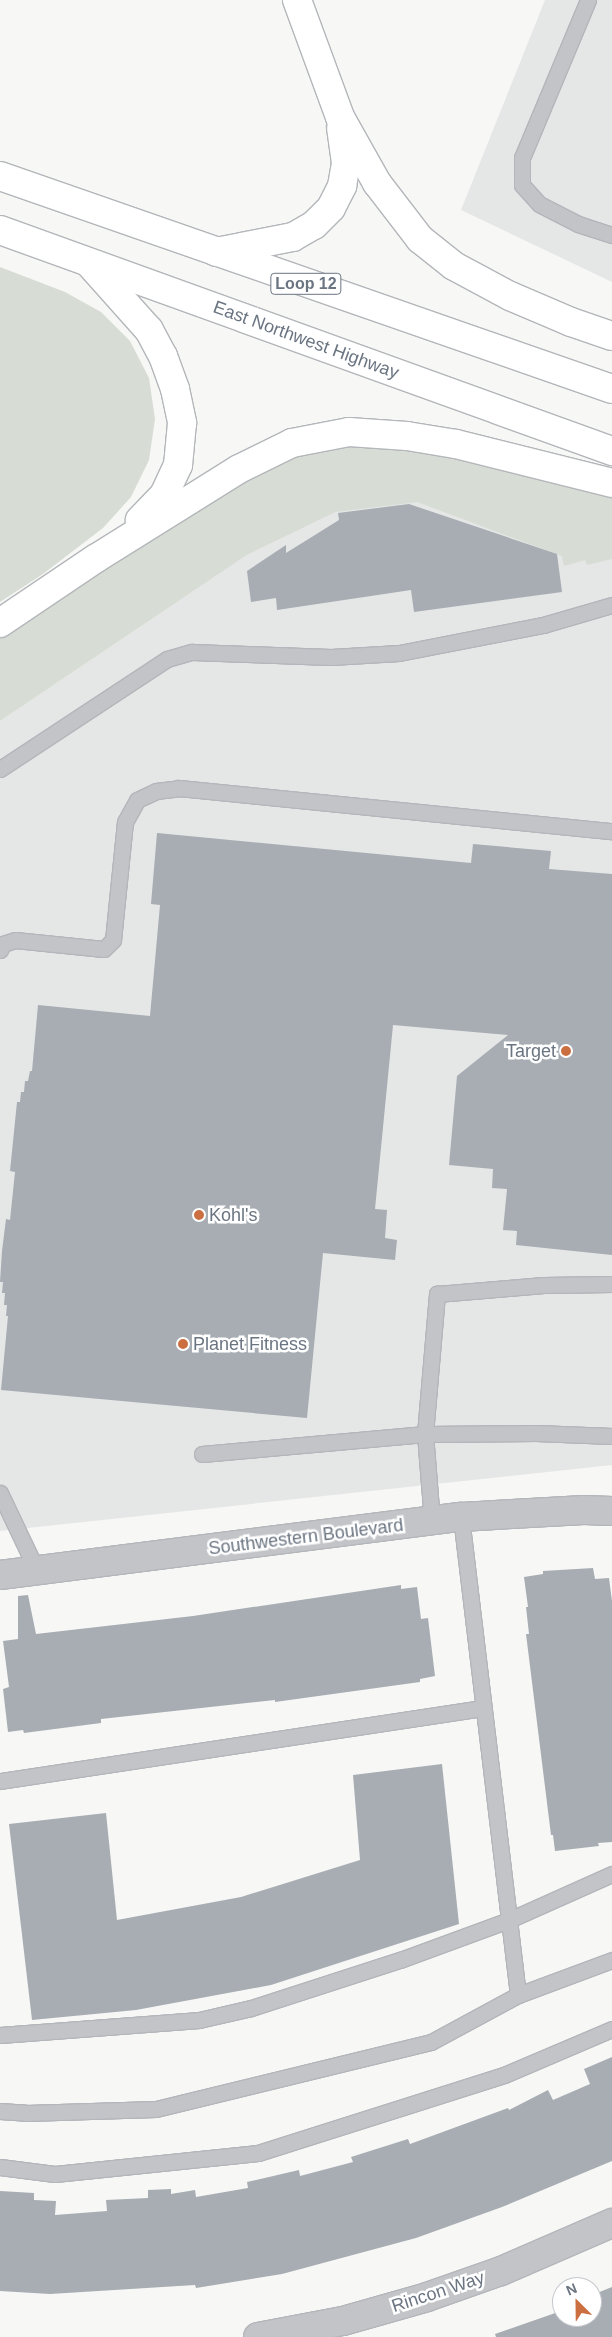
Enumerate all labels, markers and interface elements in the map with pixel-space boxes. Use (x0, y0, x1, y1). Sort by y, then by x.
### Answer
road number: Loop 12 (270, 270, 342, 298)
street label: East Northwest Highway (210, 296, 402, 384)
place label: Target (506, 1040, 556, 1062)
marker: Target (560, 1045, 572, 1057)
place label: Kohl's (209, 1204, 257, 1226)
marker: Kohl's (193, 1209, 205, 1221)
place label: Planet Fitness (193, 1333, 307, 1355)
marker: Planet Fitness (177, 1338, 189, 1350)
street label: Southwestern Boulevard (207, 1514, 405, 1560)
street label: Rincon Way (389, 2267, 487, 2317)
north arrow (552, 2277, 602, 2327)
text: N (564, 2280, 579, 2298)

